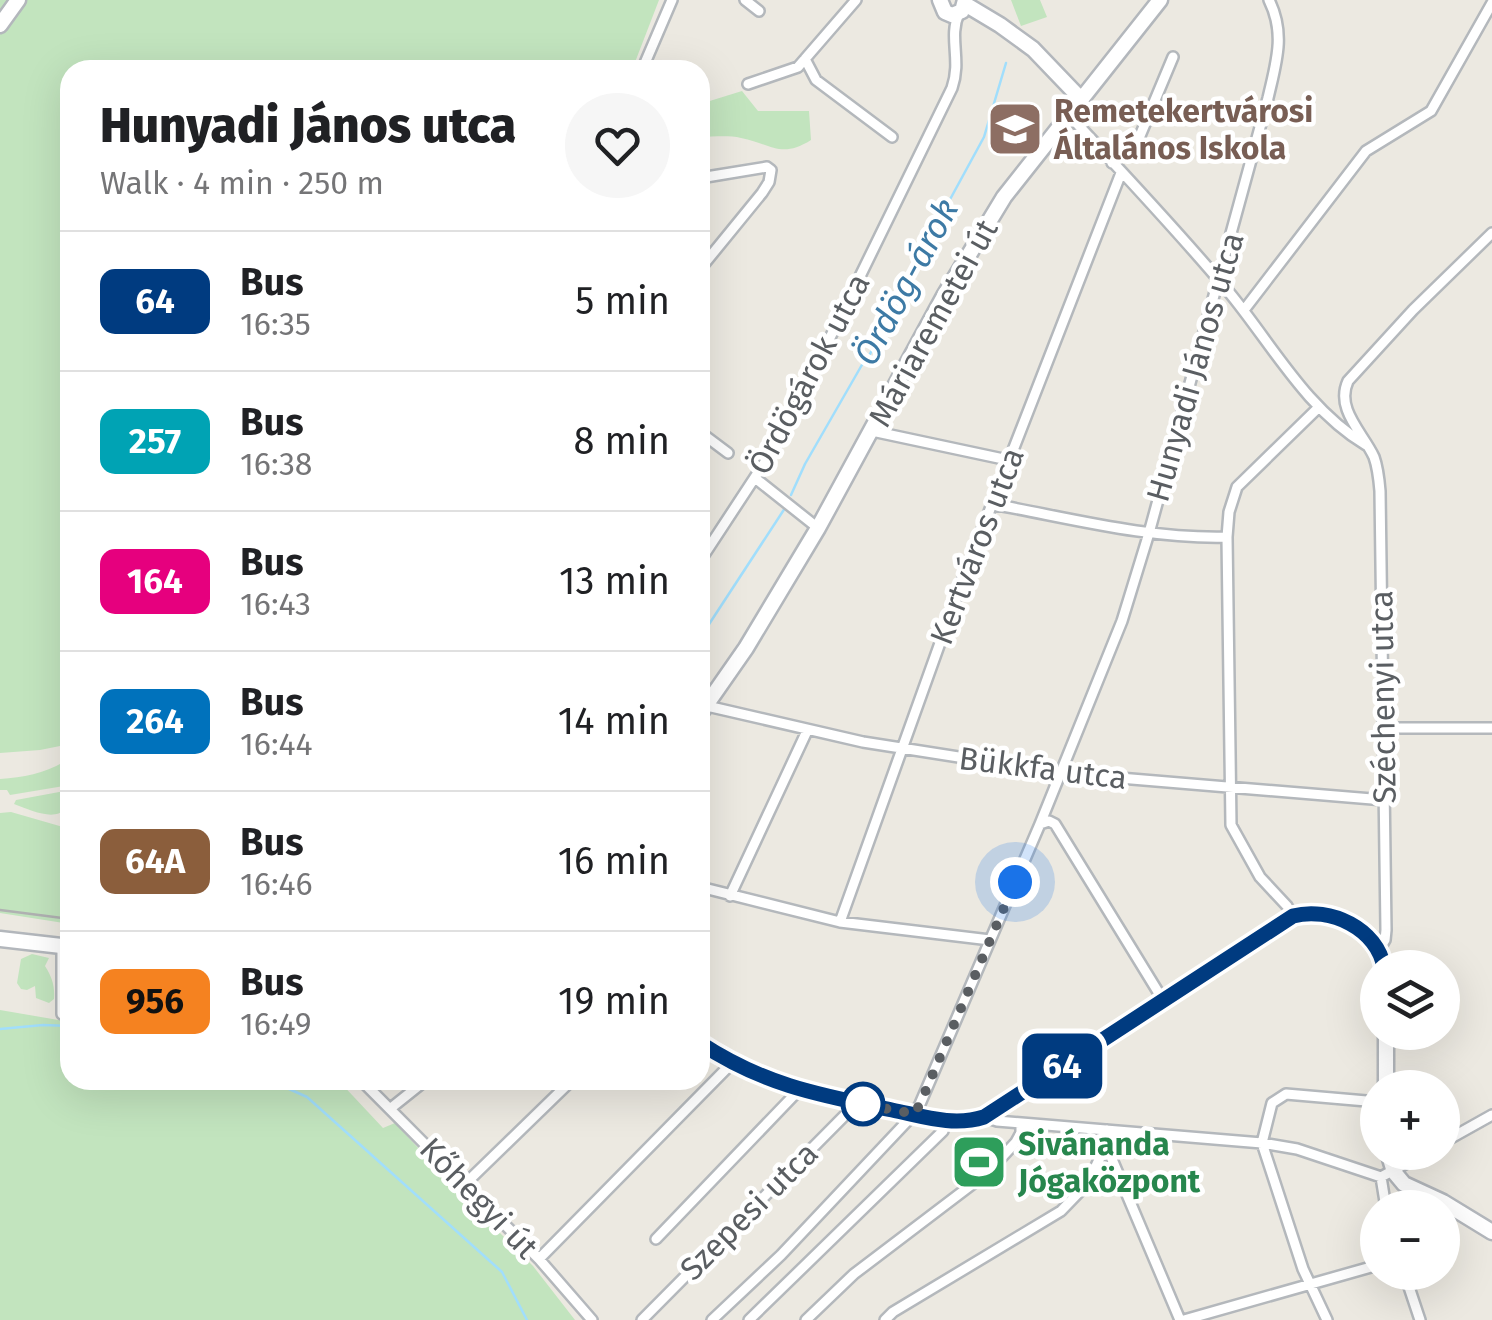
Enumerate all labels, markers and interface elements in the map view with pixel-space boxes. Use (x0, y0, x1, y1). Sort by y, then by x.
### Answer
place label: Remetekertvárosi Általános Iskola (1053, 92, 1313, 167)
button: heart (565, 93, 670, 198)
text: Hunyadi János utca (100, 97, 516, 155)
school or university icon: Remetekertvárosi Általános Iskola (985, 99, 1045, 159)
text: Walk · 4 min · 250 m (100, 164, 384, 202)
water label: Ördög-árok (845, 191, 967, 373)
street label: Máriaremetei út (860, 212, 1006, 433)
street label: Hunyadi János utca (1138, 228, 1252, 506)
text: Bus (240, 259, 304, 305)
street label: Ördögárok utca (740, 267, 878, 481)
text: 5 min (575, 278, 670, 324)
text: 64 (135, 280, 175, 322)
text: 16:35 (240, 305, 311, 343)
text: Bus (240, 399, 304, 445)
text: 8 min (573, 418, 670, 464)
text: 257 (129, 420, 181, 462)
street label: Kertváros utca (922, 442, 1032, 650)
text: 16:38 (240, 445, 312, 483)
text: Bus (240, 539, 304, 585)
text: 13 min (559, 558, 670, 604)
text: 164 (127, 560, 183, 602)
text: 16:43 (240, 585, 311, 623)
street label: Széchenyi utca (1362, 590, 1404, 804)
text: Bus (240, 679, 304, 725)
text: 14 min (558, 698, 670, 744)
text: 264 (126, 700, 184, 742)
text: 16:44 (240, 725, 312, 763)
street label: Bükkfa utca (957, 739, 1129, 797)
text: Bus (240, 819, 304, 865)
text: 16 min (558, 838, 670, 884)
text: 64A (125, 840, 185, 882)
your location (990, 857, 1040, 907)
text: 16:46 (240, 865, 313, 903)
map controls (1360, 950, 1460, 1290)
button: layers (1360, 950, 1460, 1050)
text: Bus (240, 959, 304, 1005)
text: 19 min (558, 978, 670, 1024)
text: 956 (126, 980, 184, 1022)
text: 16:49 (240, 1005, 312, 1043)
line badge: 64 (1017, 1034, 1107, 1098)
text: 64 (1042, 1045, 1082, 1087)
button: + (1360, 1070, 1460, 1170)
unlabelled marker (842, 1083, 884, 1125)
place label: Sivánanda Jógaközpont (1017, 1125, 1201, 1200)
street label: Kőhegyi út (412, 1130, 546, 1267)
sports icon: Sivánanda Jógaközpont (949, 1132, 1009, 1192)
street label: Szepesi utca (672, 1134, 826, 1288)
button: − (1360, 1190, 1460, 1290)

